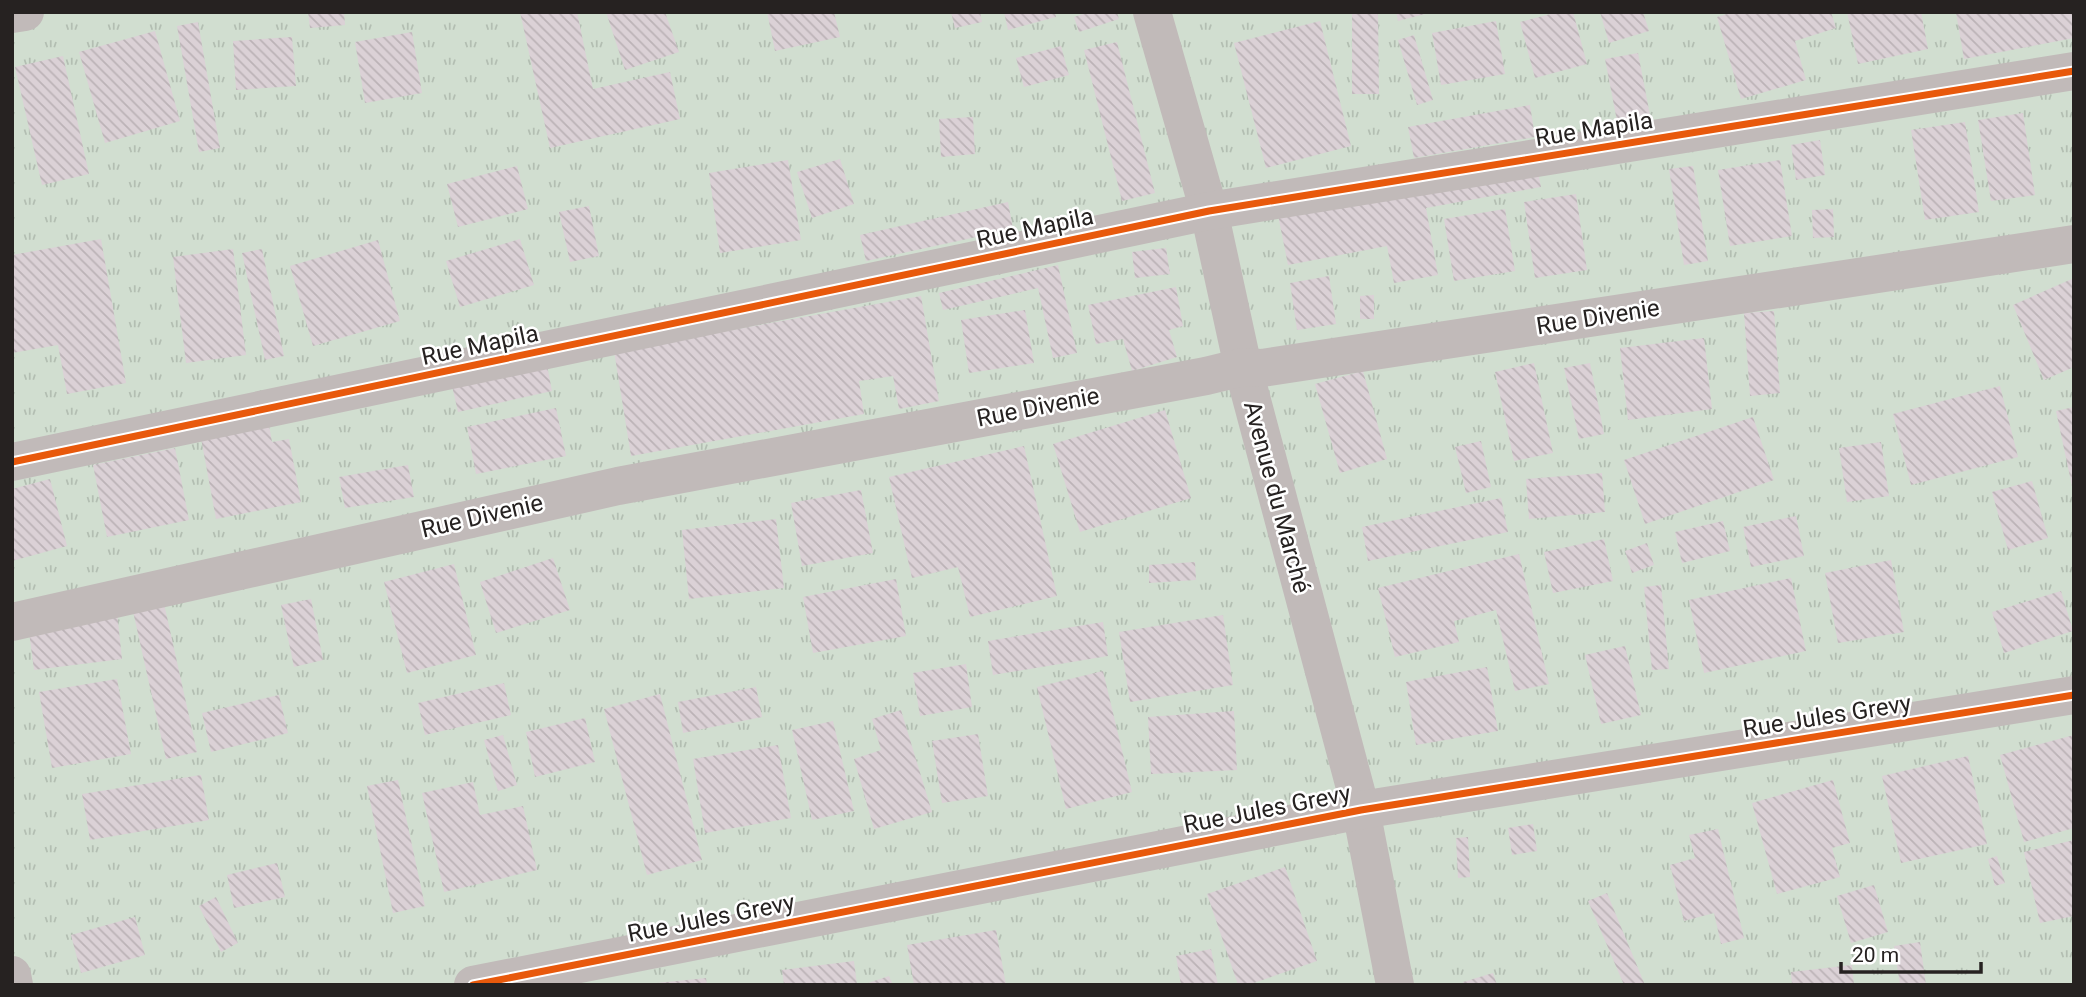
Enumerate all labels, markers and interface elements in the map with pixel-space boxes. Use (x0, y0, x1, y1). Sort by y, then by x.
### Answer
street label: Rue Mapila (1533, 106, 1655, 152)
street label: Rue Mapila (974, 202, 1096, 254)
street label: Rue Divenie (1534, 293, 1662, 341)
street label: Rue Mapila (419, 319, 541, 371)
street label: Rue Divenie (974, 381, 1102, 433)
street label: Avenue du Marché (1238, 398, 1316, 596)
street label: Rue Divenie (418, 488, 546, 544)
street label: Rue Jules Grevy (1741, 689, 1914, 743)
street label: Rue Jules Grevy (1181, 779, 1354, 839)
street label: Rue Jules Grevy (625, 888, 798, 948)
scale bar (1841, 930, 1981, 974)
text: 20 m (1852, 943, 1899, 967)

